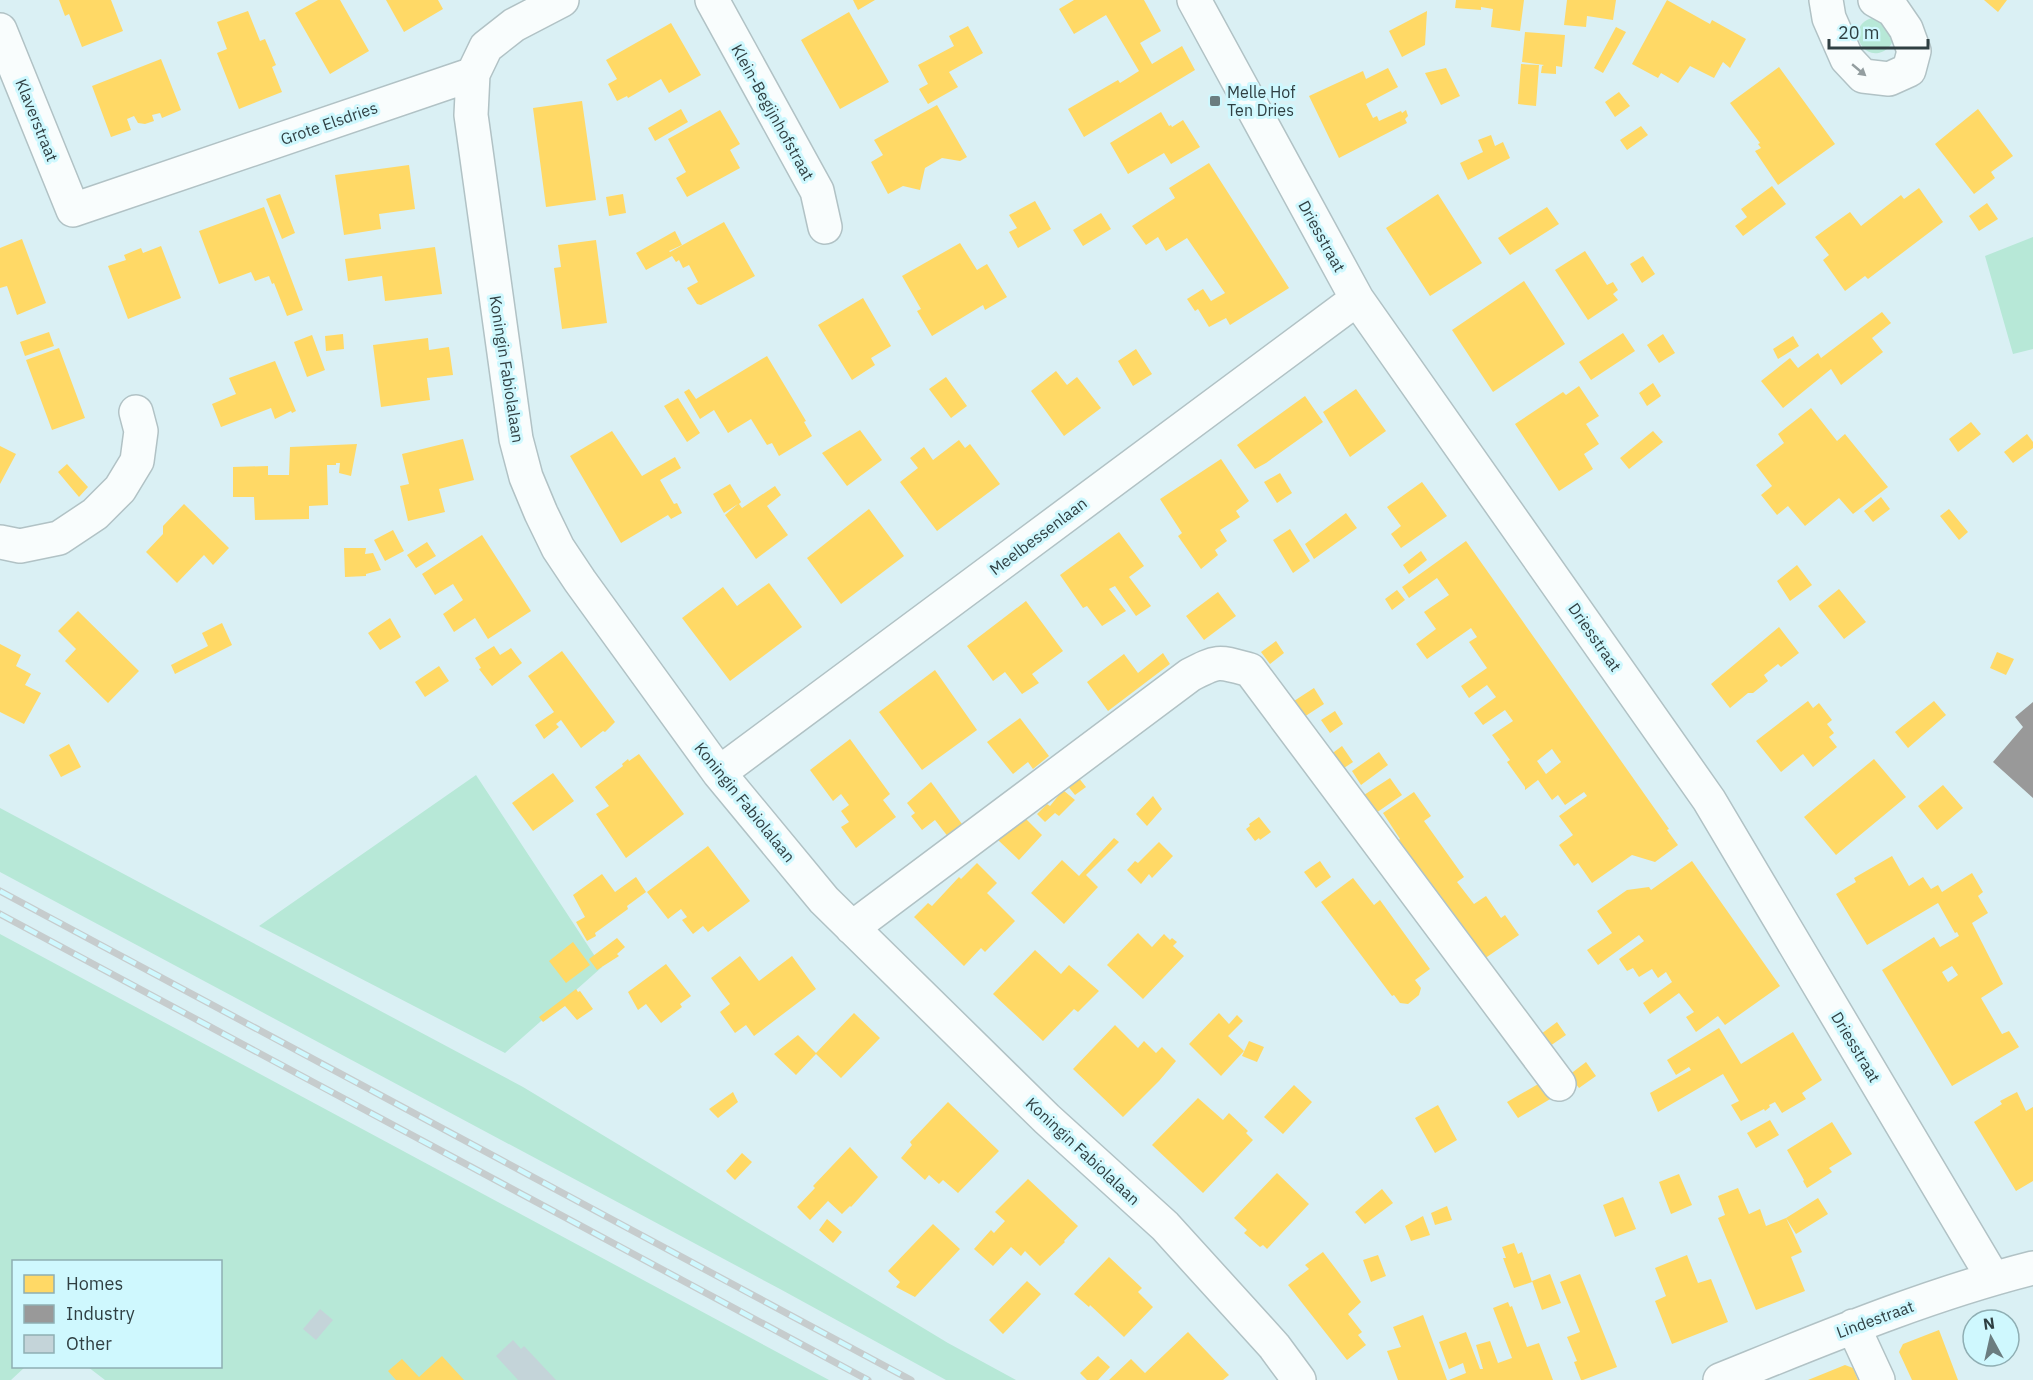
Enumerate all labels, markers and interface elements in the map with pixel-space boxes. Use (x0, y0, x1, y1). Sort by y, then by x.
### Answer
scale bar (1829, 12, 1928, 50)
text: 20 m (1838, 21, 1880, 44)
street label: Klein-Begijnhofstraat (727, 40, 819, 184)
one-way arrow (1851, 63, 1867, 76)
street label: Klaverstraat (11, 76, 63, 164)
place label: Melle Hof Ten Dries (1227, 82, 1295, 120)
marker: Melle Hof Ten Dries (1208, 94, 1222, 108)
street label: Grote Elsdries (278, 97, 380, 149)
street label: Driesstraat (1294, 197, 1350, 275)
street label: Koningin Fabiolalaan (485, 294, 529, 444)
street label: Meelbessenlaan (985, 493, 1091, 579)
street label: Driesstraat (1564, 599, 1626, 675)
street label: Koningin Fabiolalaan (690, 738, 800, 866)
street label: Driesstraat (1827, 1008, 1885, 1086)
street label: Koningin Fabiolalaan (1022, 1093, 1144, 1209)
legend (12, 1260, 222, 1368)
text: Homes (66, 1272, 123, 1295)
street label: Lindestraat (1834, 1296, 1916, 1342)
text: Industry (66, 1302, 135, 1325)
north arrow (1961, 1308, 2021, 1368)
text: N (1982, 1312, 1996, 1334)
text: Other (66, 1332, 112, 1355)

